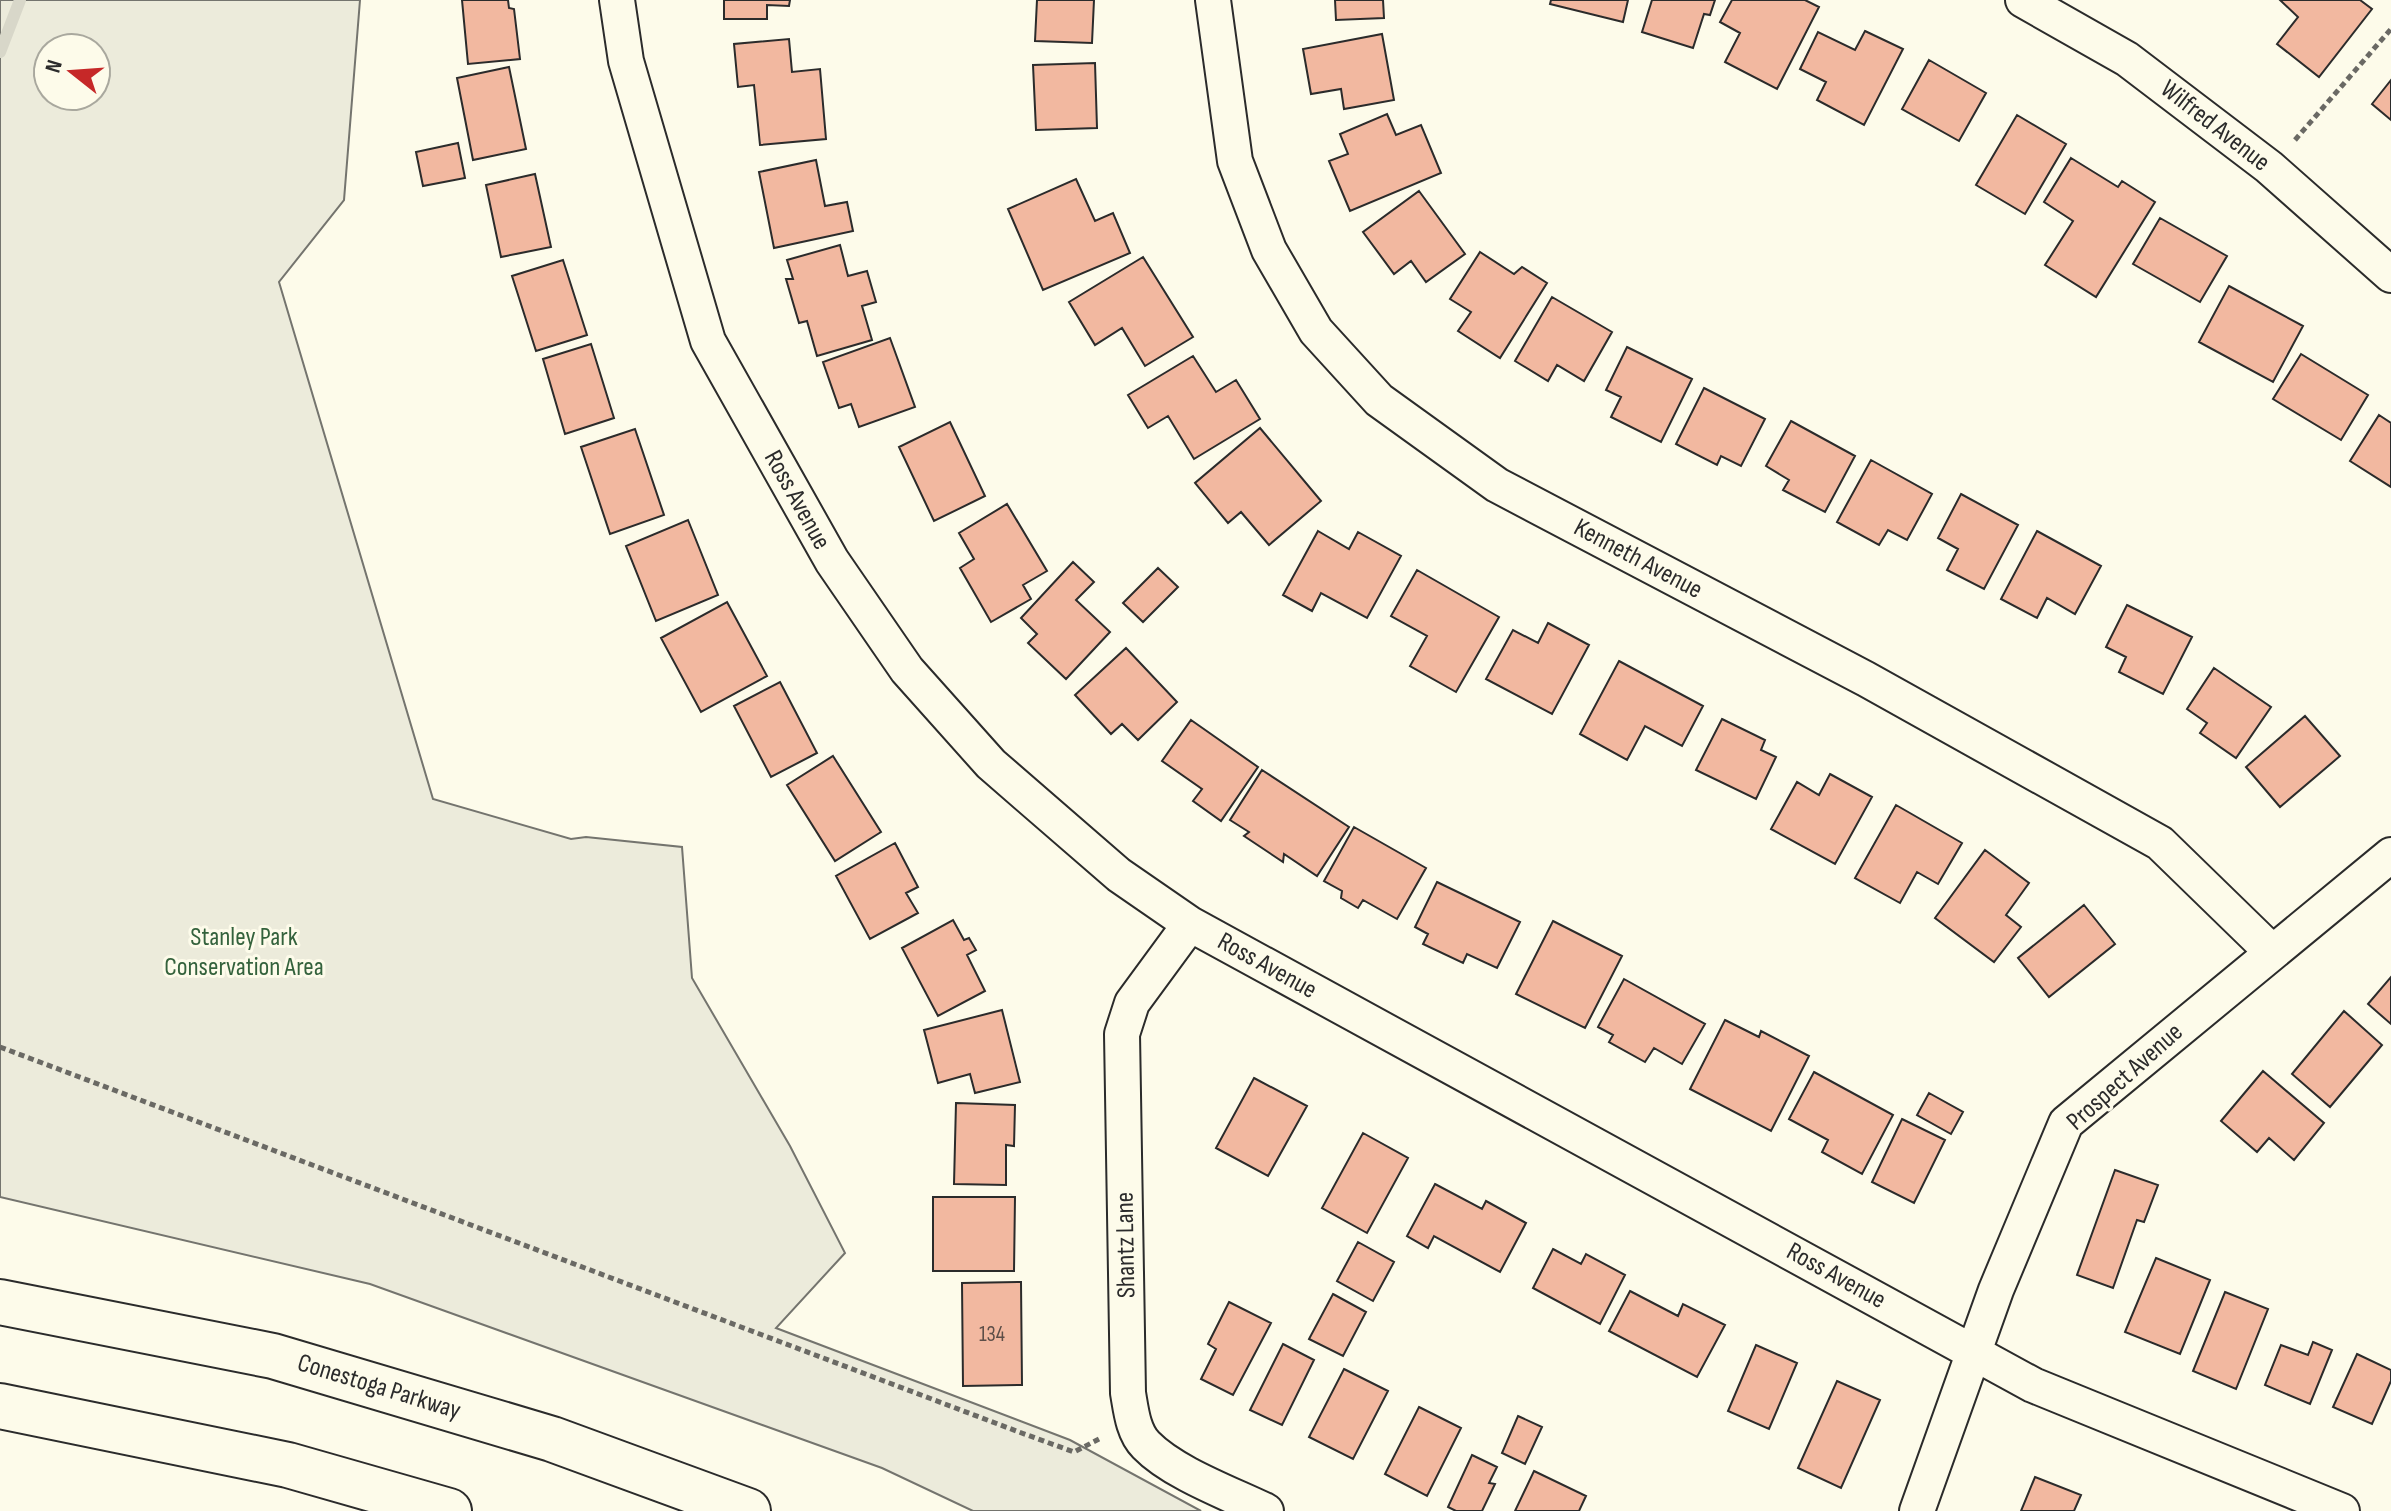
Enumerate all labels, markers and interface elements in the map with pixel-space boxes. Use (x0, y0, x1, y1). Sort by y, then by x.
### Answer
north arrow (32, 32, 112, 112)
text: N (40, 57, 69, 76)
street label: Wilfred Avenue (2154, 74, 2276, 178)
street label: Ross Avenue (757, 445, 837, 555)
street label: Kenneth Avenue (1568, 512, 1708, 606)
park label: Stanley Park Conservation Area (164, 922, 324, 983)
street label: Ross Avenue (1212, 926, 1322, 1006)
street label: Prospect Avenue (2061, 1017, 2189, 1137)
street label: Shantz Lane (1110, 1192, 1142, 1298)
street label: Ross Avenue (1781, 1236, 1891, 1316)
house number: 134 (979, 1321, 1005, 1348)
street label: Conestoga Parkway (294, 1347, 464, 1427)

